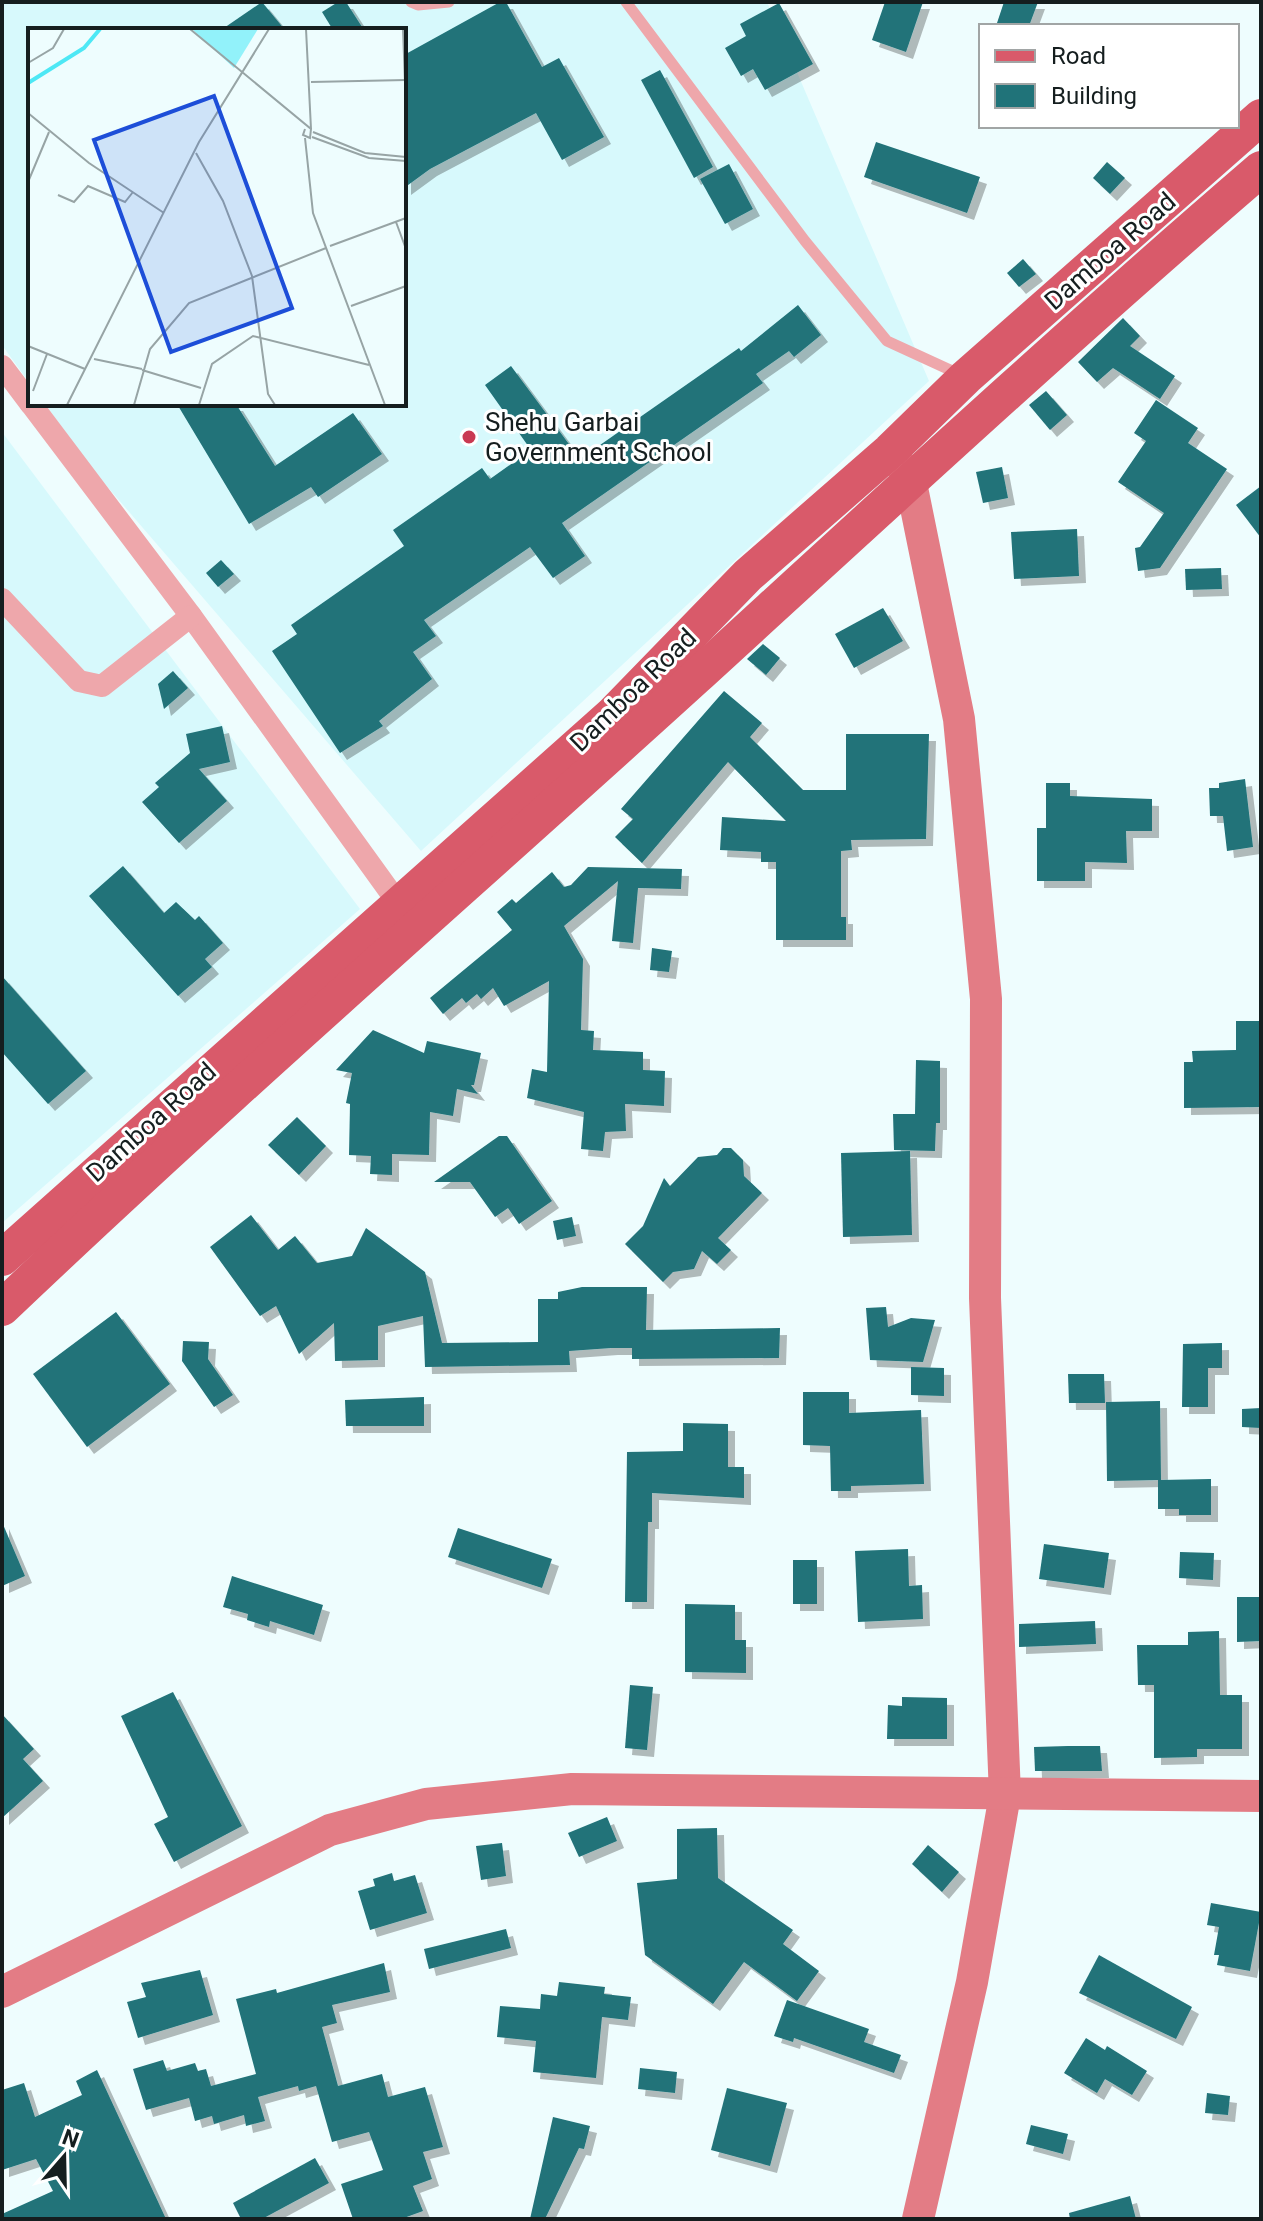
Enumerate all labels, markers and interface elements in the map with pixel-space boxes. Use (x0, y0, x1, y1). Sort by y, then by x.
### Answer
legend (979, 24, 1239, 128)
inset map (28, 28, 406, 406)
text: Road (1051, 42, 1106, 70)
text: Building (1051, 82, 1137, 110)
street label: Damboa Road (1038, 186, 1182, 316)
place label: Shehu Garbai Government School (485, 407, 712, 467)
marker: Shehu Garbai Government School (460, 428, 478, 446)
street label: Damboa Road (564, 622, 702, 758)
street label: Damboa Road (80, 1056, 222, 1188)
north arrow (24, 2117, 104, 2197)
text: N (59, 2124, 82, 2153)

